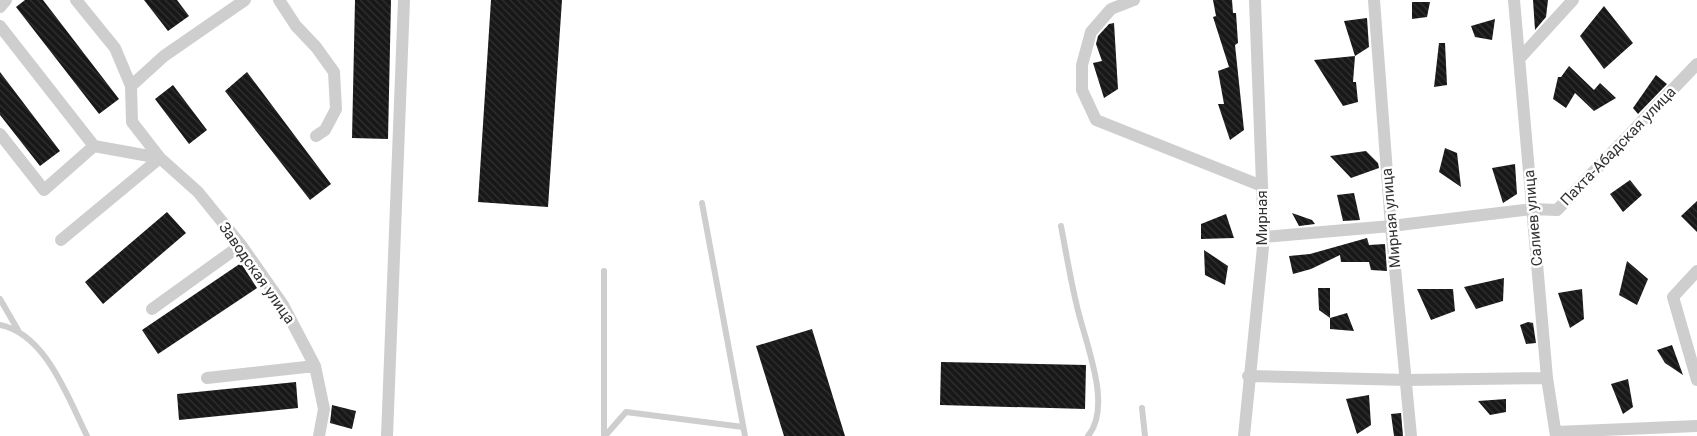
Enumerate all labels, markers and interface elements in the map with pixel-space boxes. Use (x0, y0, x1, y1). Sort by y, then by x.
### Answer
street label: Пахта-Абадская улица (1557, 83, 1679, 209)
street label: Мирная улица (1378, 167, 1404, 269)
street label: Салиев улица (1520, 169, 1546, 267)
street label: Мирная (1253, 190, 1271, 246)
street label: Заводская улица (215, 219, 299, 327)

